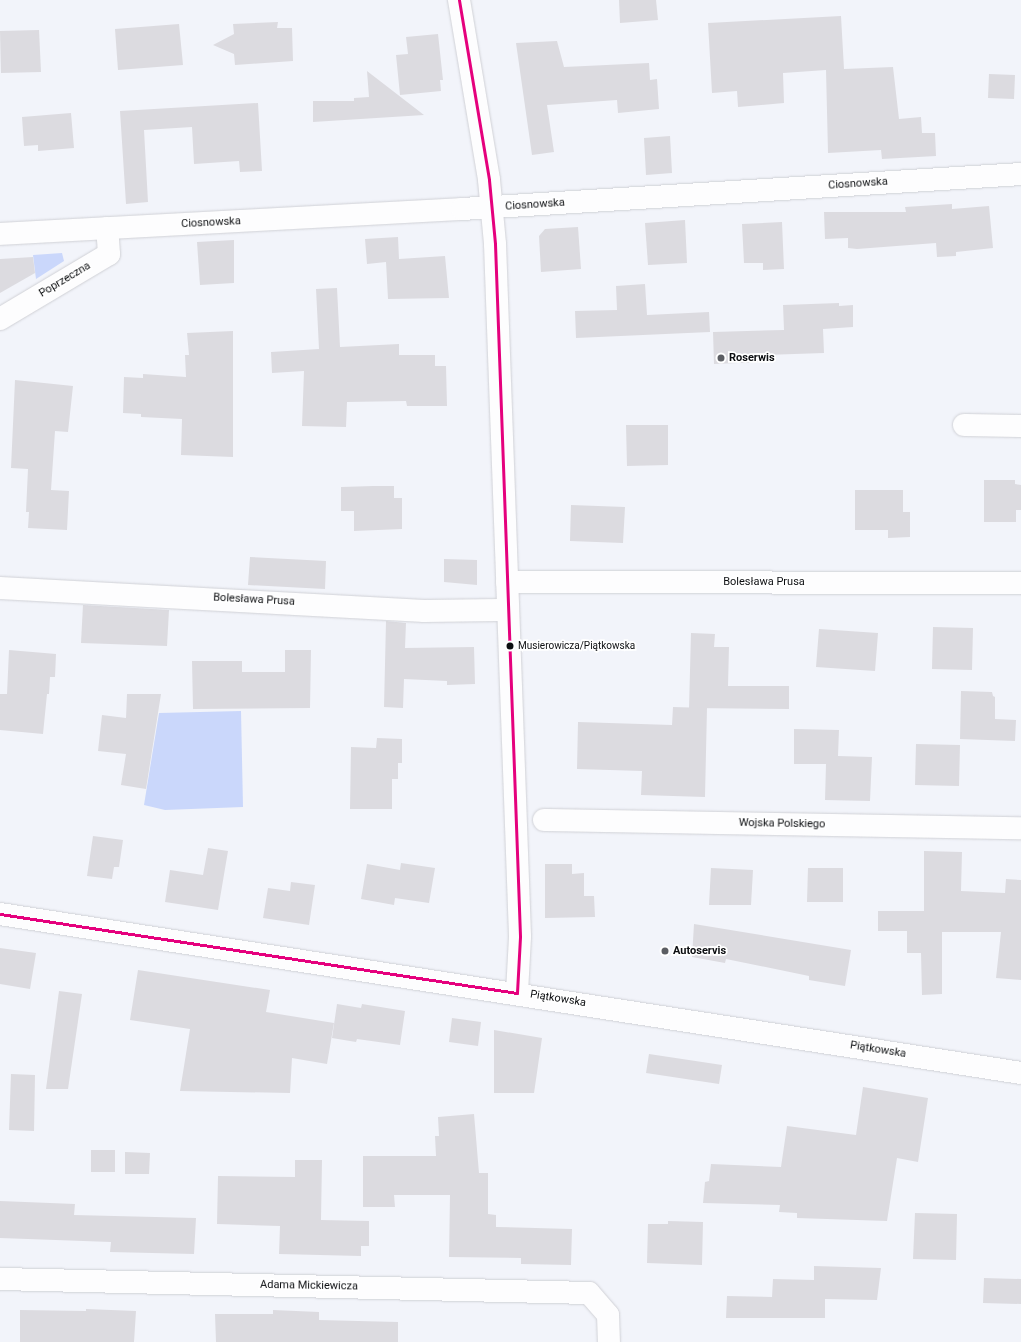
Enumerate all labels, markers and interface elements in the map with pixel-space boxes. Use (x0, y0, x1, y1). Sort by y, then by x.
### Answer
street label: Ciosnowska (828, 175, 888, 193)
street label: Ciosnowska (505, 196, 565, 214)
street label: Ciosnowska (181, 215, 241, 231)
street label: Poprzeczna (37, 260, 93, 300)
place label: Roserwis (729, 351, 775, 365)
marker: Roserwis (716, 353, 726, 363)
street label: Bolesława Prusa (723, 575, 805, 589)
street label: Bolesława Prusa (213, 591, 295, 609)
place label: Musierowicza/Piątkowska (518, 640, 635, 652)
marker: Musierowicza/Piątkowska (505, 641, 515, 651)
street label: Wojska Polskiego (739, 817, 825, 831)
place label: Autoservis (673, 944, 726, 958)
marker: Autoservis (660, 946, 670, 956)
street label: Piątkowska (529, 988, 587, 1010)
street label: Piątkowska (849, 1039, 907, 1061)
street label: Adama Mickiewicza (260, 1279, 358, 1293)

